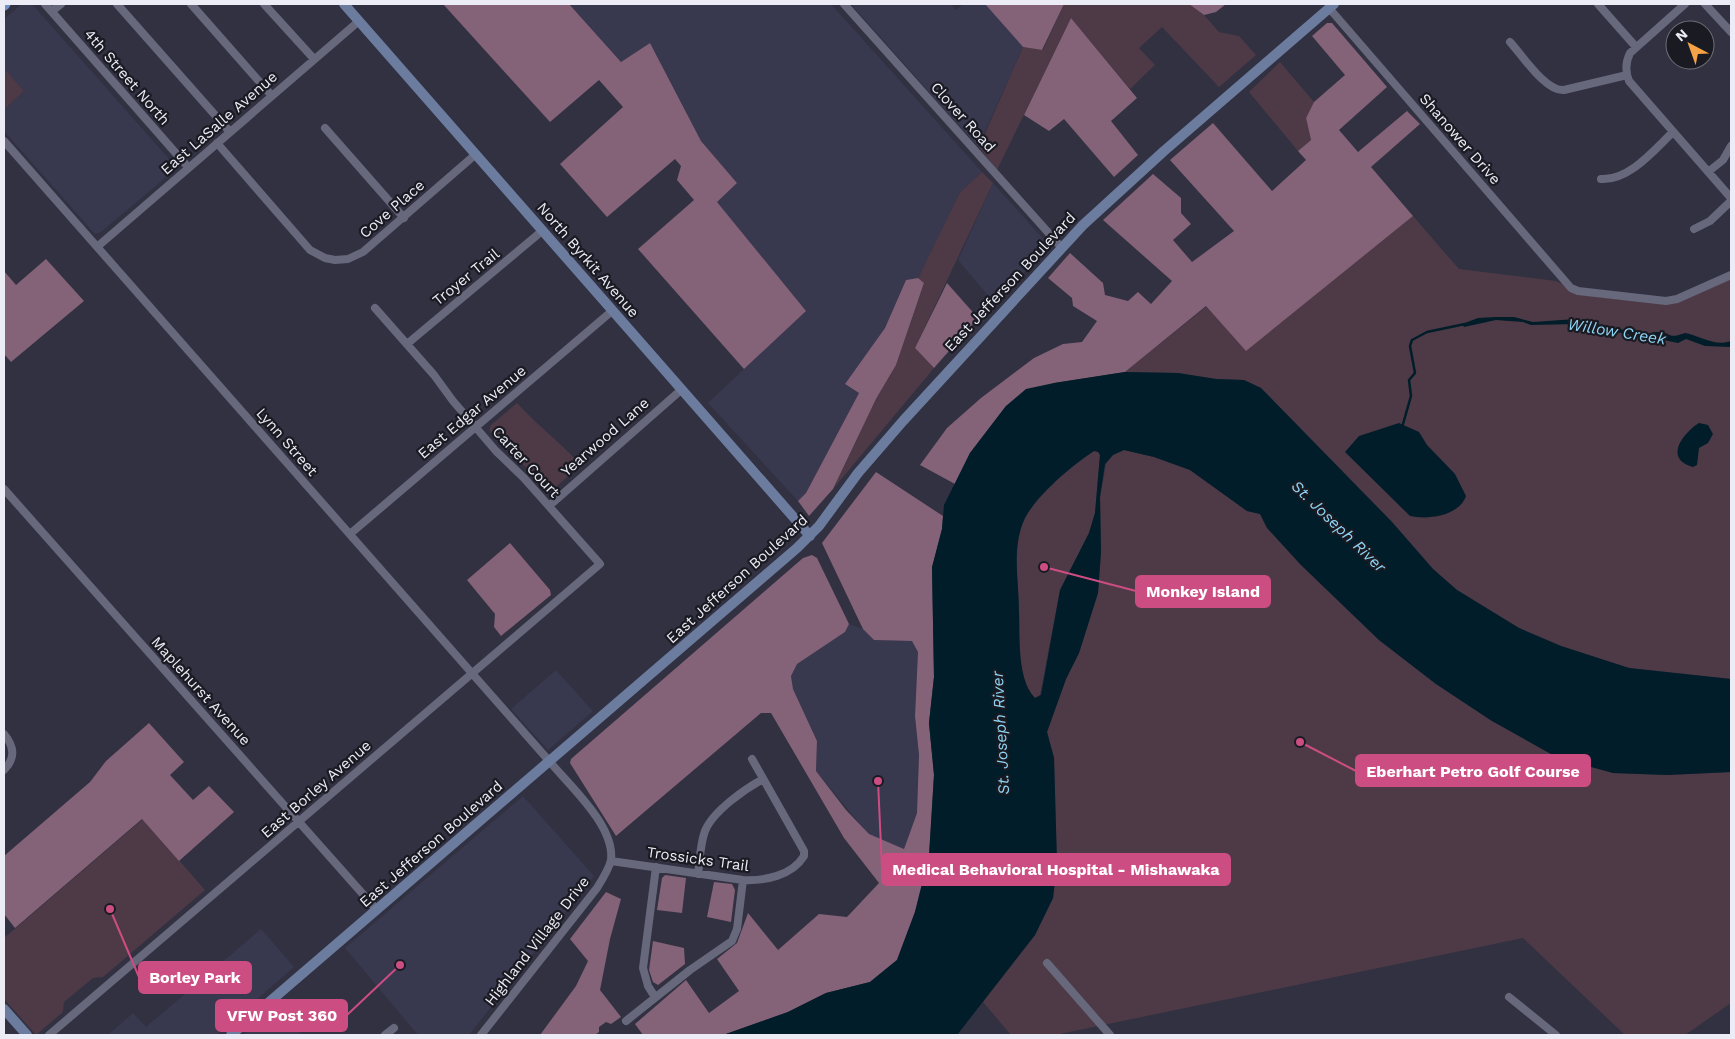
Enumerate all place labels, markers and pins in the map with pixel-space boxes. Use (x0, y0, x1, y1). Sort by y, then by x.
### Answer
callout: Monkey Island (1136, 576, 1270, 607)
callout: Eberhart Petro Golf Course (1356, 755, 1590, 786)
callout: Medical Behavioral Hospital - Mishawaka (882, 854, 1230, 885)
callout: Borley Park (139, 962, 251, 993)
callout: VFW Post 360 (216, 1000, 347, 1031)

